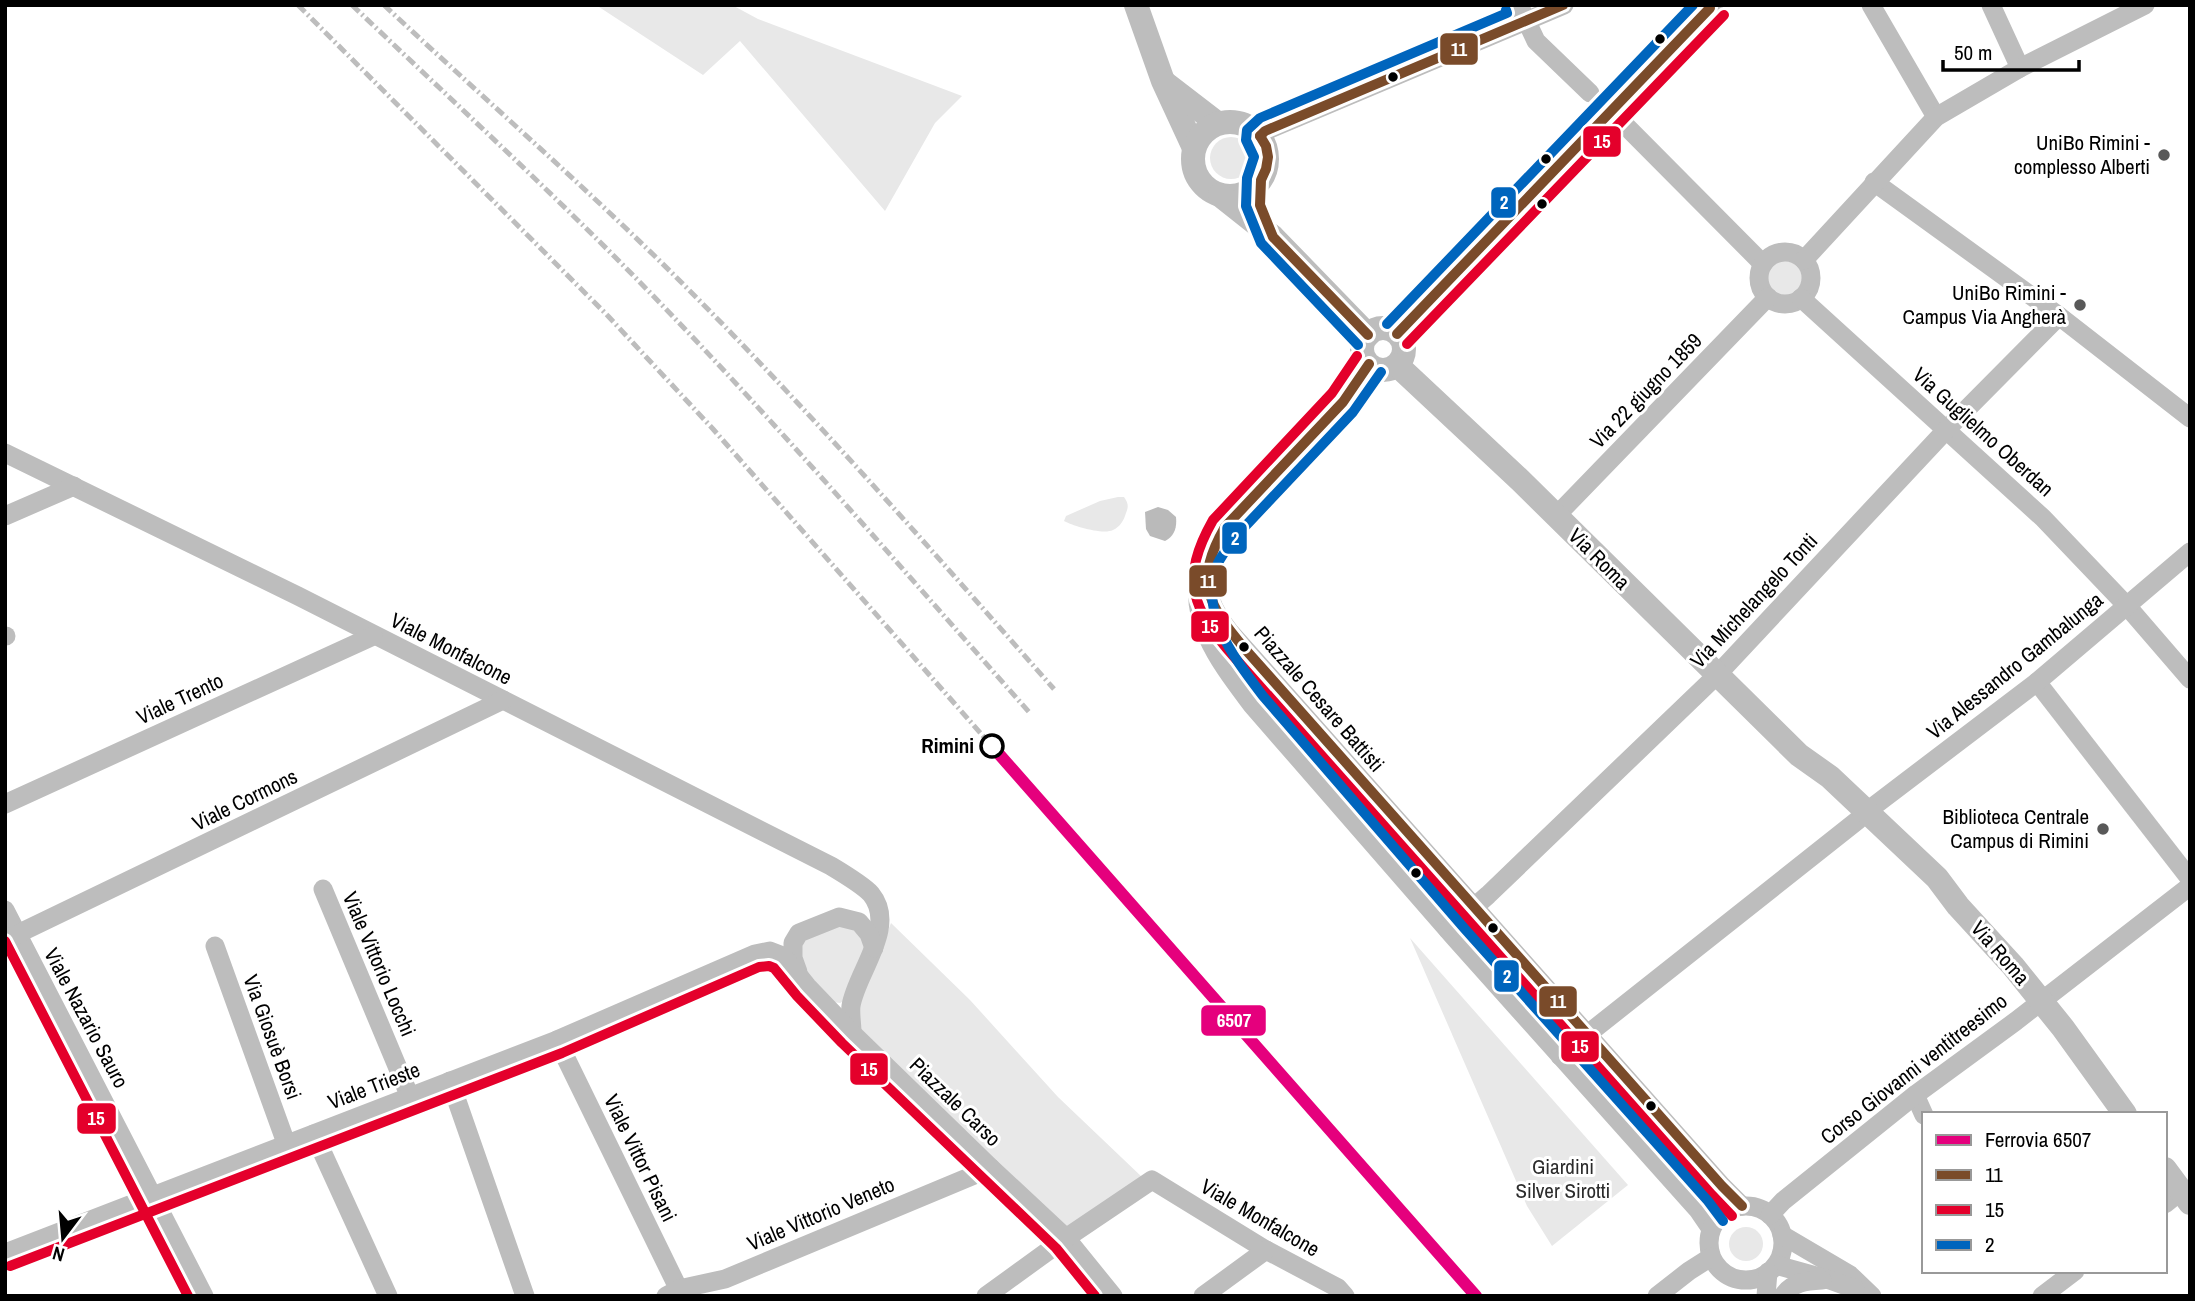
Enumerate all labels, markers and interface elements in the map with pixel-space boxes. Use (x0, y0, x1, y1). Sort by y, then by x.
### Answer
scale bar (1943, 28, 2080, 72)
line badge: 11 (1439, 32, 1479, 66)
unlabelled marker (1653, 32, 1667, 46)
text: 11 (1451, 36, 1468, 62)
text: 50 m (1954, 38, 1992, 67)
unlabelled marker (1386, 70, 1400, 84)
line badge: 15 (1582, 125, 1622, 158)
text: 15 (1593, 128, 1611, 154)
place label: UniBo Rimini - complesso Alberti (2014, 128, 2150, 181)
marker: UniBo Rimini - complesso Alberti (2156, 147, 2172, 163)
unlabelled marker (1539, 152, 1553, 166)
line badge: 2 (1490, 186, 1517, 219)
text: 2 (1500, 189, 1509, 215)
unlabelled marker (1535, 197, 1549, 211)
place label: UniBo Rimini - Campus Via Angherà (1903, 278, 2066, 331)
marker: UniBo Rimini - Campus Via Angherà (2072, 297, 2088, 313)
street label: Via 22 giugno 1859 (1583, 327, 1708, 455)
street label: Via Guglielmo Oberdan (1907, 360, 2060, 503)
line badge: 2 (1221, 521, 1248, 555)
street label: Via Roma (1562, 521, 1637, 596)
text: 2 (1231, 525, 1240, 551)
street label: Via Michelangelo Tonti (1683, 527, 1824, 674)
line badge: 11 (1188, 564, 1228, 598)
text: 11 (1200, 568, 1217, 594)
street label: Via Alessandro Gambalunga (1920, 585, 2109, 746)
street label: Viale Monfalcone (385, 605, 517, 692)
line badge: 15 (1190, 610, 1230, 643)
text: 15 (1201, 613, 1219, 639)
street label: Piazzale Cesare Battisti (1248, 619, 1391, 778)
unlabelled marker (1237, 640, 1251, 654)
street label: Viale Trento (132, 666, 228, 731)
place label: Rimini (921, 731, 974, 760)
marker: Rimini (980, 734, 1004, 758)
street label: Viale Cormons (187, 762, 302, 837)
place label: Biblioteca Centrale Campus di Rimini (1943, 802, 2089, 855)
marker: Biblioteca Centrale Campus di Rimini (2095, 821, 2111, 837)
unlabelled marker (1409, 866, 1423, 880)
street label: Viale Vittorio Locchi (336, 887, 423, 1041)
street label: Via Roma (1964, 914, 2037, 991)
unlabelled marker (1486, 921, 1500, 935)
street label: Viale Nazario Sauro (37, 943, 136, 1093)
line badge: 2 (1493, 959, 1520, 993)
text: 2 (1503, 963, 1512, 989)
street label: Via Giosuè Borsi (236, 970, 308, 1103)
line badge: 11 (1538, 985, 1578, 1018)
street label: Corso Giovanni ventitreesimo (1814, 986, 2013, 1151)
text: 11 (1550, 988, 1567, 1014)
line badge: 6507 (1200, 1004, 1267, 1037)
text: 6507 (1217, 1007, 1252, 1033)
line badge: 15 (1560, 1030, 1600, 1063)
text: 15 (1571, 1033, 1589, 1059)
street label: Piazzale Carso (903, 1051, 1007, 1153)
line badge: 15 (849, 1052, 889, 1086)
street label: Viale Trieste (324, 1055, 424, 1116)
text: 15 (860, 1056, 878, 1082)
street label: Viale Vittor Pisani (597, 1089, 684, 1226)
unlabelled marker (1644, 1099, 1658, 1113)
line badge: 15 (76, 1102, 117, 1135)
text: 15 (87, 1105, 105, 1131)
legend (1922, 1112, 2167, 1273)
text: Ferrovia 6507 (1985, 1125, 2091, 1154)
park label: Giardini Silver Sirotti (1516, 1152, 1610, 1205)
text: 11 (1985, 1160, 2003, 1189)
street label: Viale Vittorio Veneto (743, 1169, 899, 1258)
street label: Viale Monfalcone (1196, 1172, 1325, 1263)
text: 15 (1985, 1195, 2004, 1224)
north arrow (28, 1203, 98, 1273)
text: 2 (1985, 1230, 1995, 1259)
text: N (49, 1240, 67, 1268)

